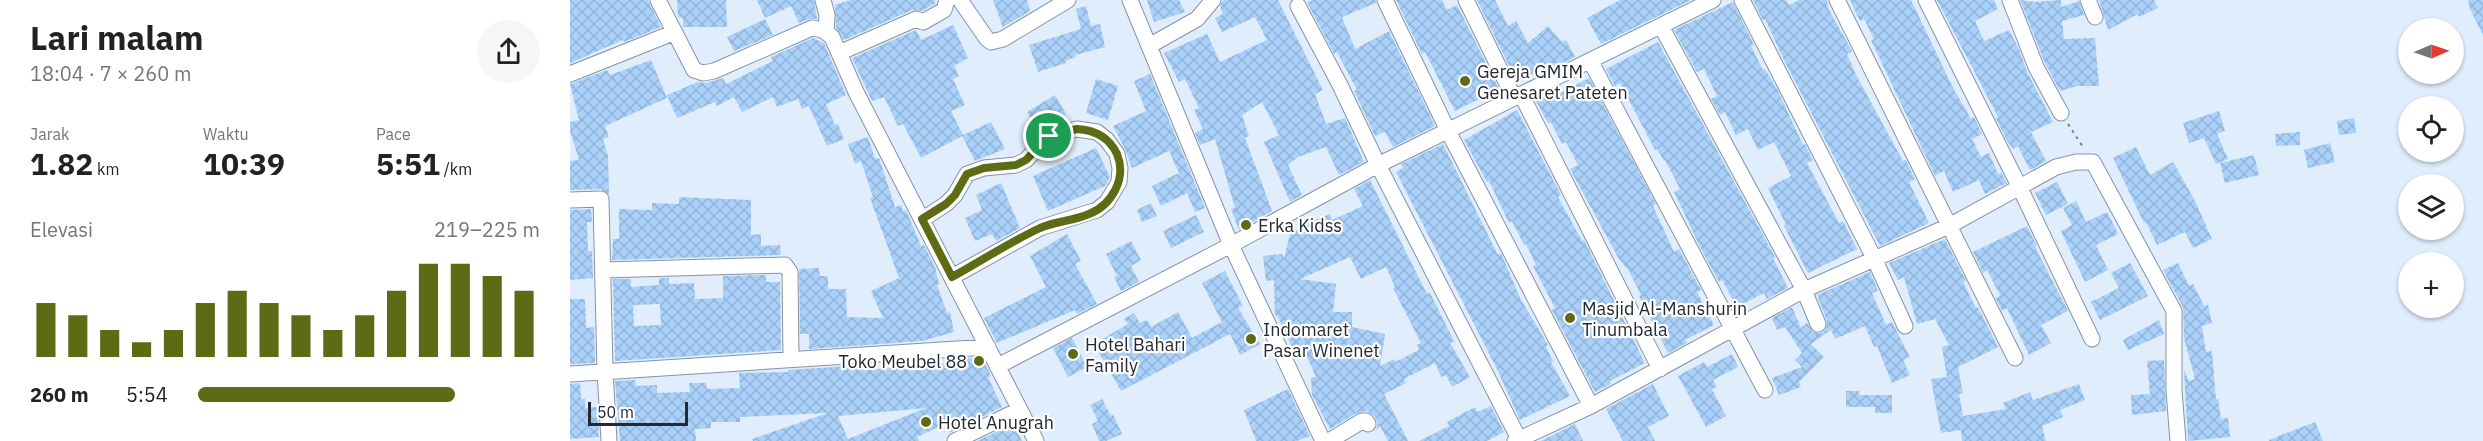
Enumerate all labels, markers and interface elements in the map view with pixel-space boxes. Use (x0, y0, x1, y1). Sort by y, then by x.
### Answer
text: Lari malam (30, 16, 204, 59)
north arrow (2398, 18, 2464, 84)
map controls (2398, 18, 2464, 318)
button: share (477, 20, 540, 83)
text: 18:04 · 7 × 260 m (30, 60, 191, 87)
place label: Gereja GMIM Genesaret Pateten (1477, 60, 1628, 104)
marker: Gereja GMIM Genesaret Pateten (1458, 74, 1472, 88)
button: locate (2398, 96, 2464, 162)
pin (1023, 110, 1074, 161)
icon: arrive (1032, 119, 1065, 152)
text: Jarak (30, 124, 70, 144)
text: Waktu (203, 124, 249, 144)
text: Pace (376, 124, 411, 144)
text: 1.82 (30, 144, 93, 183)
text: 10:39 (203, 144, 285, 183)
text: 5:51 (376, 144, 440, 183)
text: km (93, 159, 120, 179)
text: /km (440, 159, 472, 179)
button: layers (2398, 174, 2464, 240)
place label: Erka Kidss (1258, 214, 1342, 237)
text: Elevasi (30, 216, 93, 243)
text: 219–225 m (434, 216, 540, 243)
marker: Erka Kidss (1239, 218, 1253, 232)
button: + (2398, 252, 2464, 318)
place label: Masjid Al-Manshurin Tinumbala (1582, 297, 1747, 341)
marker: Masjid Al-Manshurin Tinumbala (1563, 311, 1577, 325)
place label: Indomaret Pasar Winenet (1263, 318, 1380, 362)
marker: Indomaret Pasar Winenet (1244, 332, 1258, 346)
place label: Hotel Bahari Family (1085, 333, 1185, 377)
marker: Hotel Bahari Family (1066, 347, 1080, 361)
place label: Toko Meubel 88 (838, 350, 967, 373)
marker: Toko Meubel 88 (972, 354, 986, 368)
text: 260 m (30, 381, 89, 408)
text: 5:54 (126, 381, 168, 408)
scale bar (588, 399, 688, 426)
text: 50 m (597, 402, 634, 422)
place label: Hotel Anugrah (938, 411, 1054, 434)
marker: Hotel Anugrah (919, 415, 933, 429)

